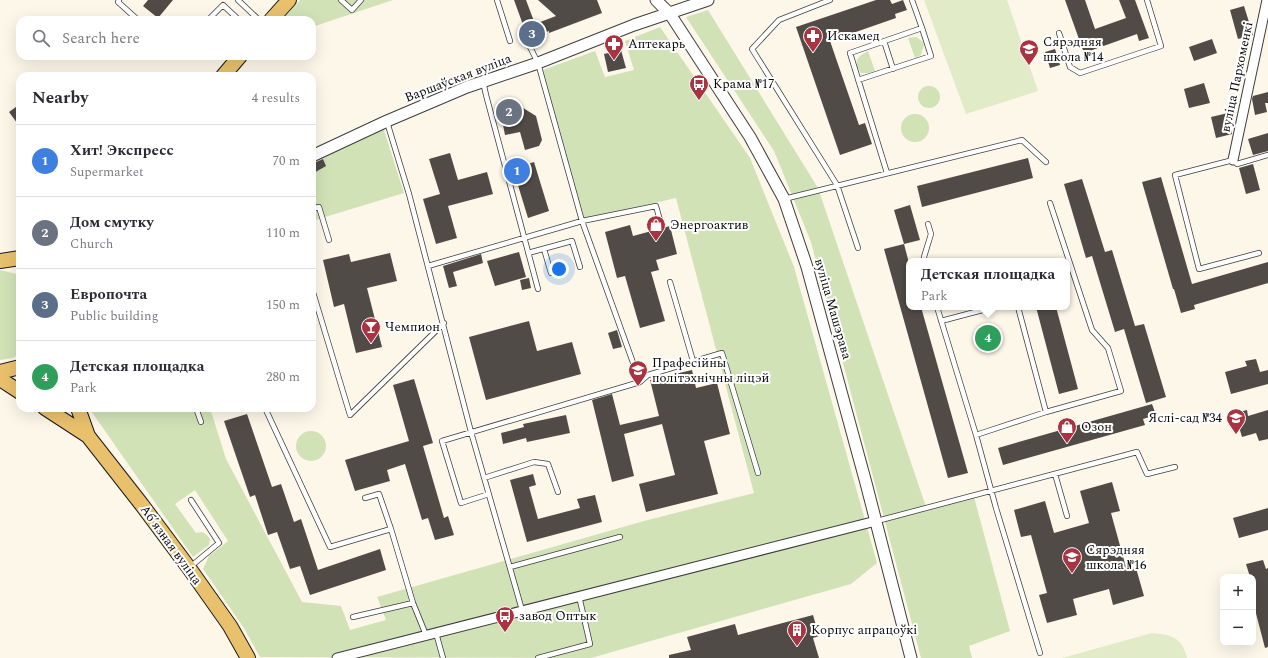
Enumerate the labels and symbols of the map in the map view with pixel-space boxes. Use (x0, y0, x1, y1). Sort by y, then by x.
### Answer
pin: 3 (519, 19, 545, 49)
street label: вуліца Пархоменкі (1216, 20, 1258, 134)
pharmacy icon: Искамед (802, 25, 824, 53)
place label: Искамед (827, 26, 880, 46)
place label: Сярэдняя школа №14 (1043, 32, 1104, 67)
pharmacy icon: Аптекарь (603, 33, 625, 61)
place label: Аптекарь (628, 34, 686, 54)
school or university icon: Сярэдняя школа №14 (1018, 38, 1040, 66)
street label: Варшаўская вуліца (402, 48, 515, 108)
bus stop icon: Крама №17 (688, 73, 710, 101)
place label: Крама №17 (713, 74, 774, 94)
pin: 2 (496, 97, 522, 127)
pin: 1 (504, 156, 530, 186)
shop icon: Энергоактив (645, 214, 667, 242)
place label: Энергоактив (670, 215, 749, 235)
street label: вуліца Машэрава (809, 256, 857, 362)
your location (549, 259, 569, 279)
bar icon: Чемпион (360, 316, 382, 344)
place label: Чемпион (385, 317, 440, 337)
pin: 4 (975, 323, 1001, 353)
place label: Прафесійны політэхнічны ліцэй (652, 353, 770, 388)
school or university icon: Прафесійны політэхнічны ліцэй (627, 359, 649, 387)
school or university icon: Яслі-сад №34 (1225, 407, 1247, 435)
place label: Яслі-сад №34 (1148, 408, 1222, 428)
shop icon: Озон (1056, 416, 1078, 444)
place label: Озон (1081, 417, 1112, 437)
street label: Абʼязная вуліца (135, 501, 207, 590)
place label: Сярэдняя школа №16 (1086, 540, 1147, 575)
school or university icon: Сярэдняя школа №16 (1061, 546, 1083, 574)
bus stop icon: завод Оптык (494, 605, 516, 633)
place label: завод Оптык (519, 606, 597, 626)
building icon: Корпус апрацоўкі (786, 619, 808, 647)
place label: Корпус апрацоўкі (811, 620, 917, 640)

